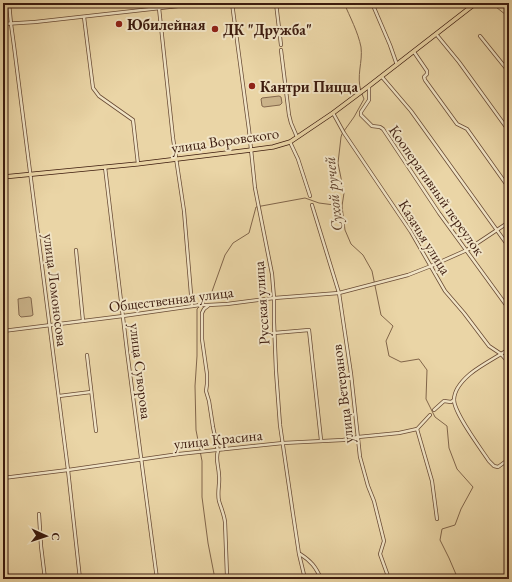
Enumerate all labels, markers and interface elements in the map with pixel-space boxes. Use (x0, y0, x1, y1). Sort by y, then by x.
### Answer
place label: Юбилейная (127, 15, 205, 34)
marker: Юбилейная (114, 19, 124, 29)
place label: ДК "Дружба" (223, 20, 312, 39)
marker: ДК "Дружба" (210, 24, 220, 34)
place label: Кантри Пицца (260, 77, 358, 96)
marker: Кантри Пицца (247, 81, 257, 91)
street label: Кооперативный переулок (385, 121, 489, 259)
street label: улица Воровского (170, 123, 280, 157)
water label: Сухой ручей (319, 156, 347, 232)
street label: Казачья улица (395, 196, 455, 278)
street label: улица Ломоносова (40, 232, 72, 348)
street label: Русская улица (249, 261, 273, 345)
street label: Общественная улица (108, 282, 234, 316)
street label: улица Суворова (126, 322, 156, 420)
street label: улица Ветеранов (326, 343, 358, 445)
street label: улица Красина (173, 425, 263, 453)
north arrow (26, 516, 66, 556)
text: С (49, 532, 63, 541)

